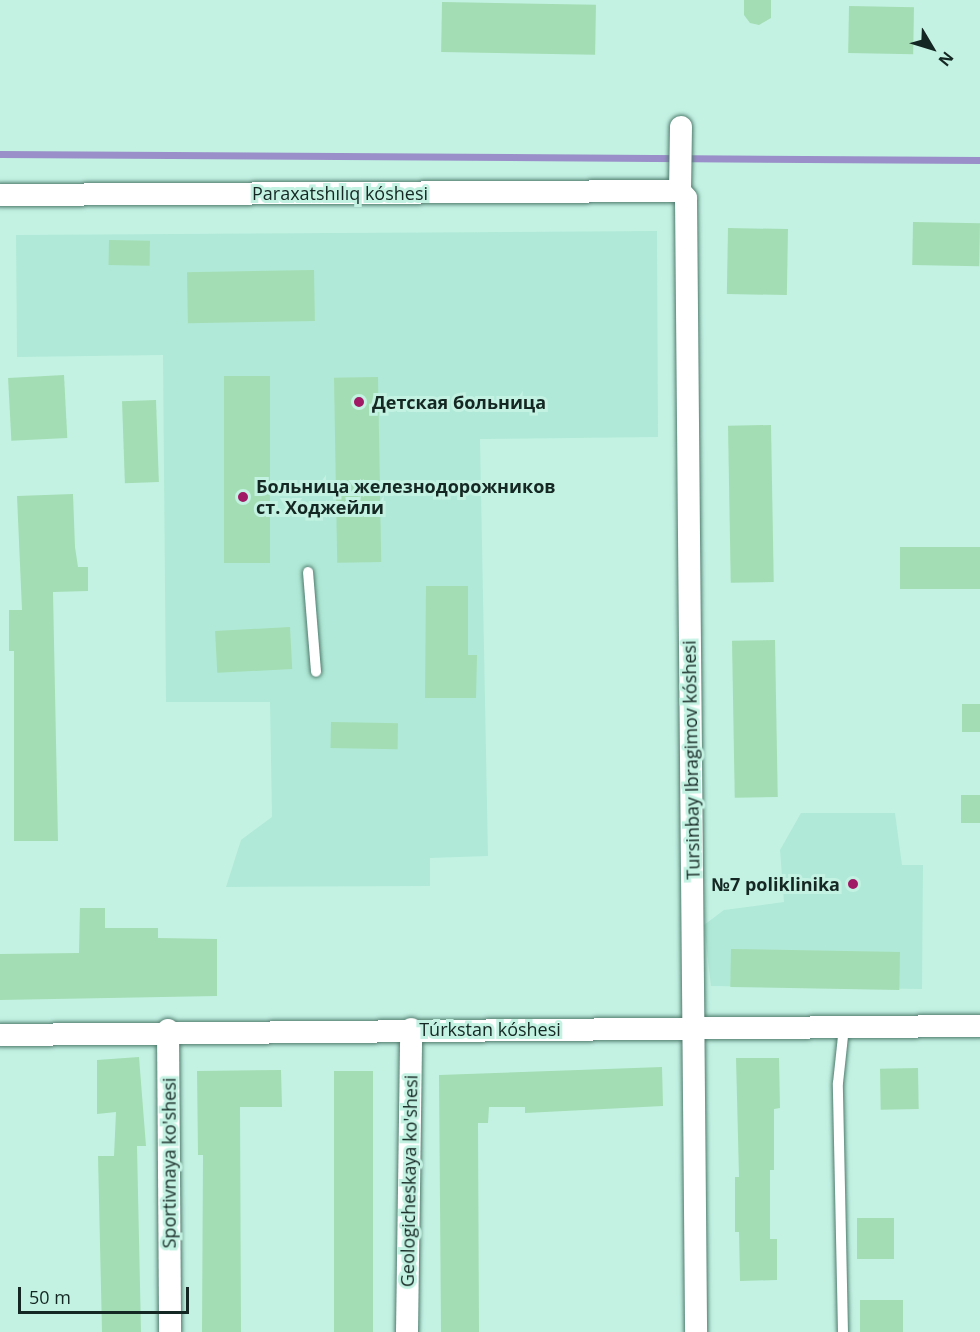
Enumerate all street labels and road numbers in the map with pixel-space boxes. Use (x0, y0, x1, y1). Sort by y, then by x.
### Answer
street label: Paraxatshılıq kóshesi (252, 182, 428, 204)
street label: Tursinbay Ibragimov kóshesi (678, 640, 704, 880)
street label: Túrkstan kóshesi (419, 1018, 561, 1040)
street label: Geologicheskaya ko'shesi (396, 1075, 422, 1287)
street label: Sportivnaya ko'shesi (158, 1078, 180, 1248)

